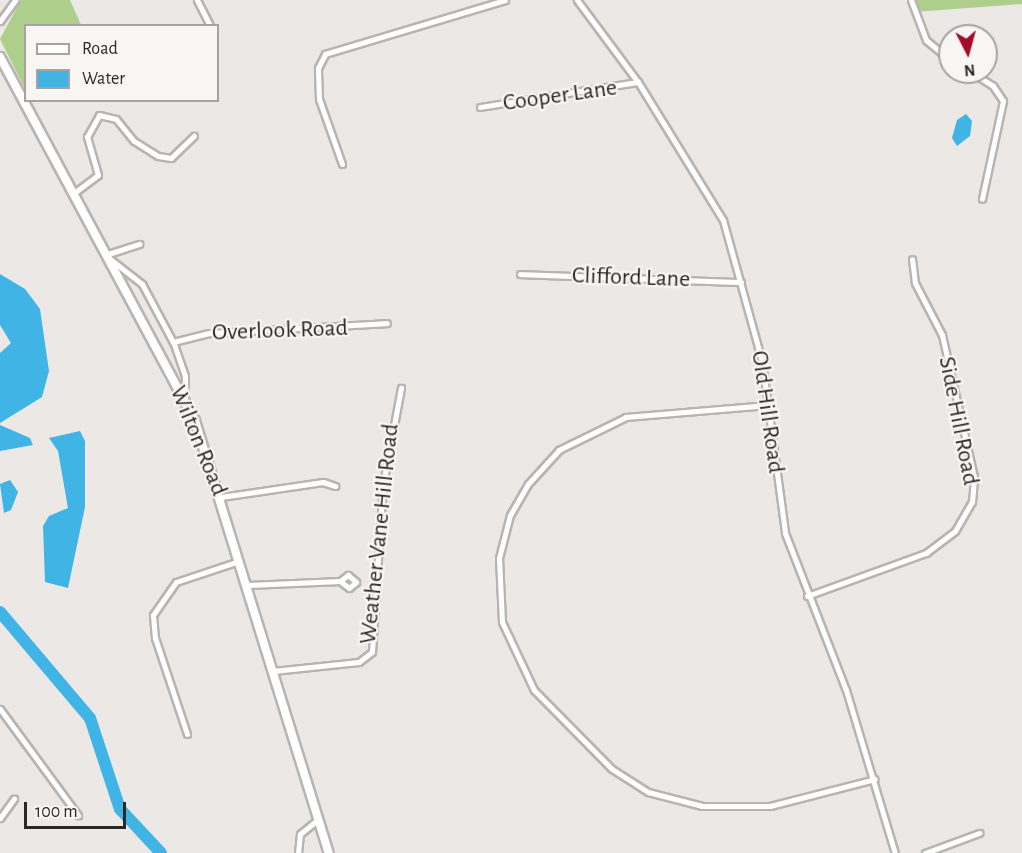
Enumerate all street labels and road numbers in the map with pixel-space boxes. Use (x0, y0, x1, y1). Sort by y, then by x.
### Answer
street label: Cooper Lane (501, 74, 619, 118)
street label: Clifford Lane (571, 262, 691, 294)
street label: Overlook Road (212, 314, 348, 348)
street label: Old Hill Road (744, 349, 790, 475)
street label: Side Hill Road (931, 354, 985, 488)
street label: Wilton Road (163, 382, 233, 500)
street label: Weather Vane Hill Road (354, 422, 406, 646)

